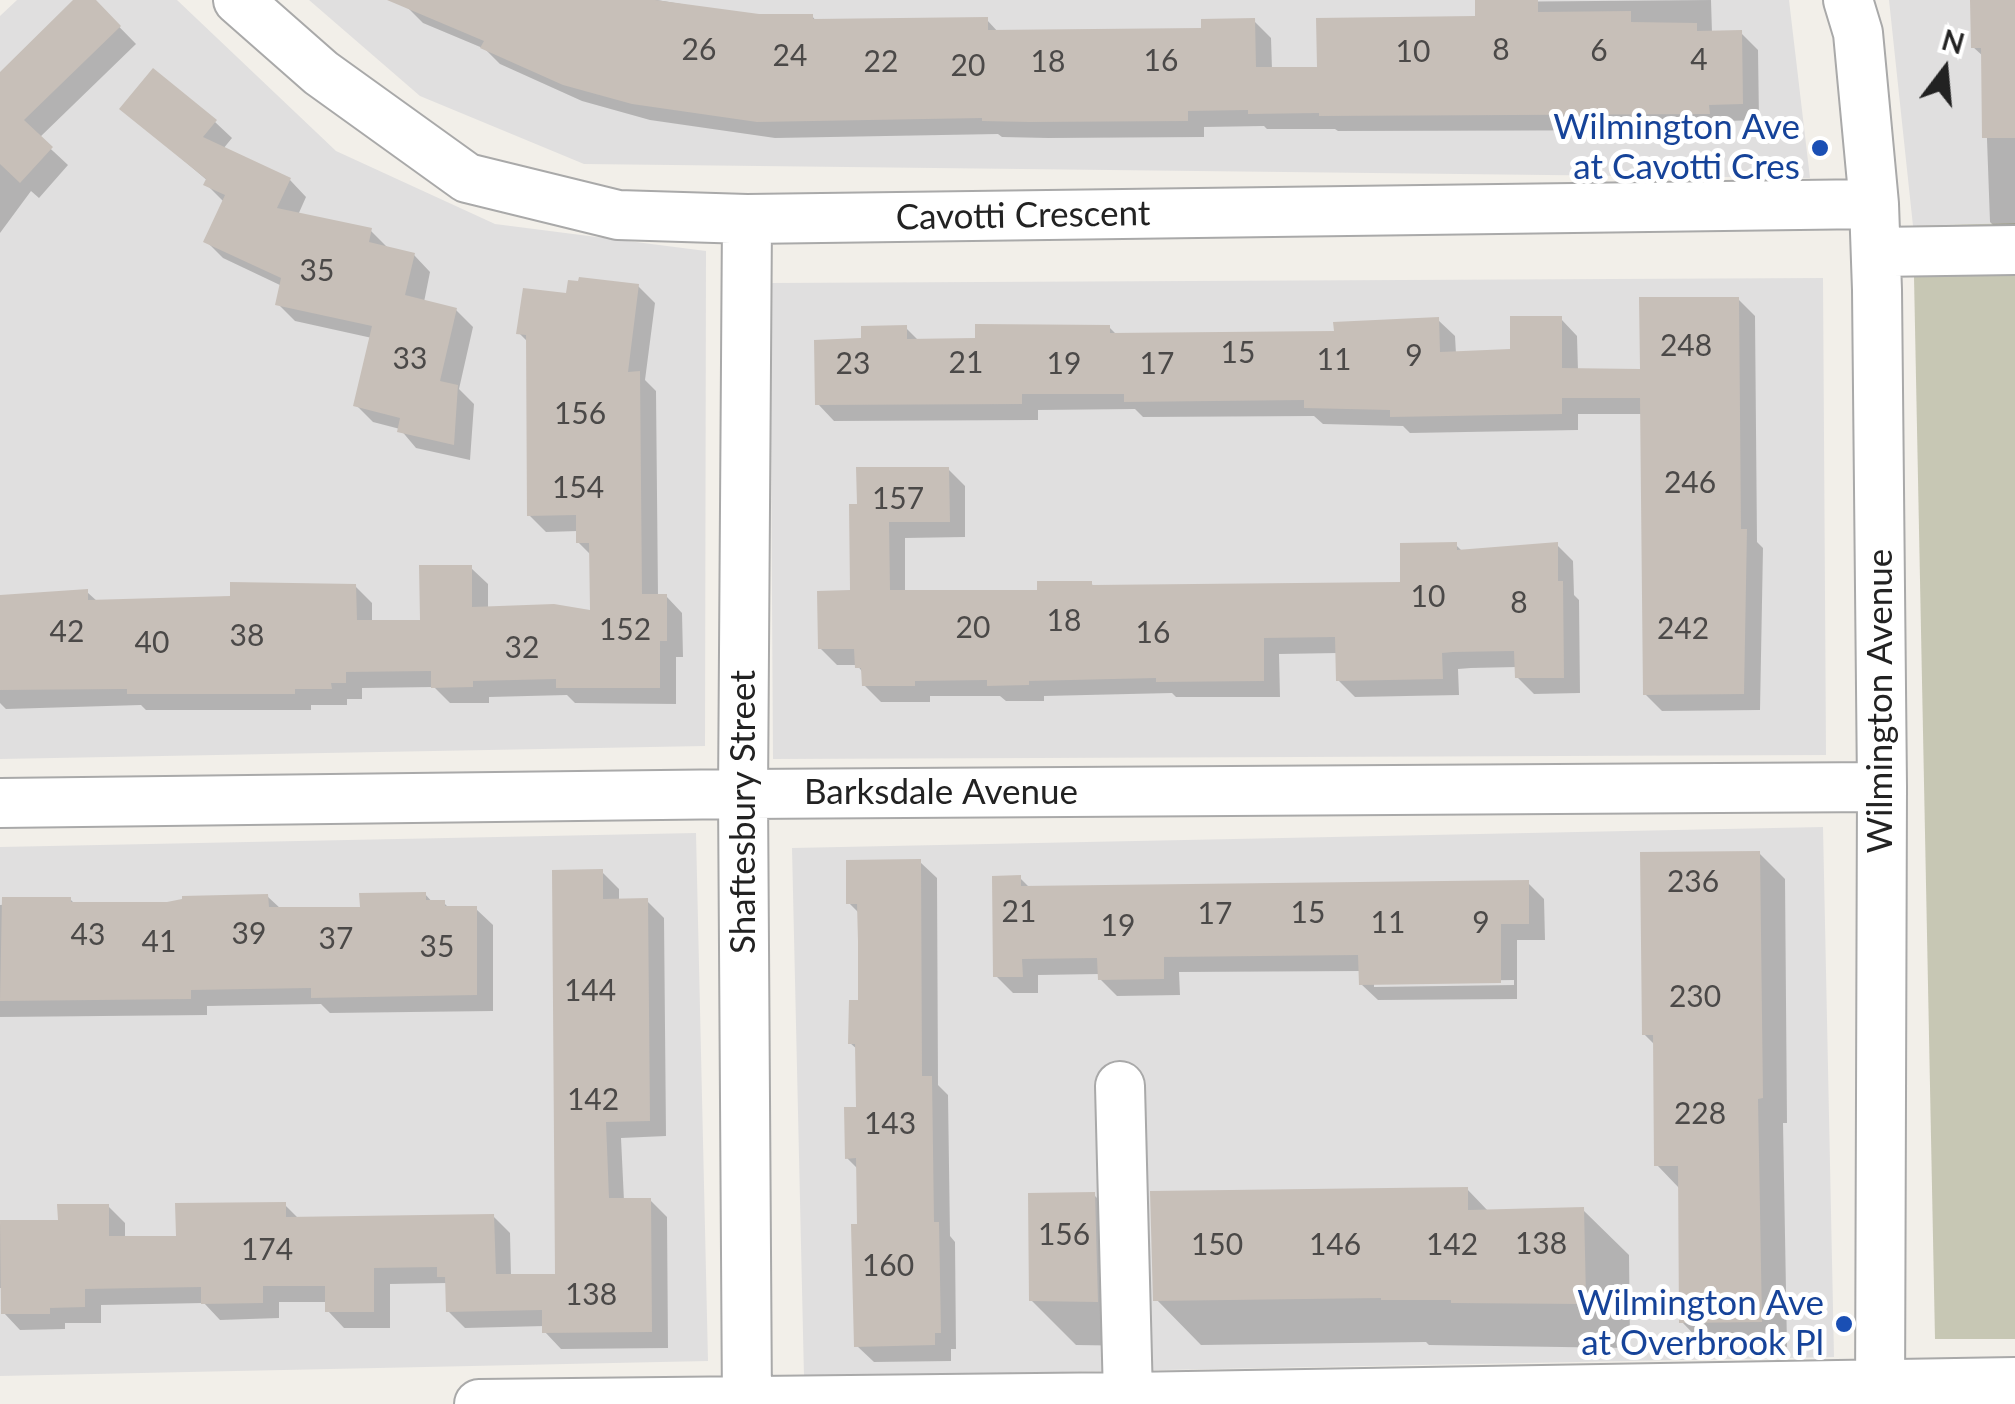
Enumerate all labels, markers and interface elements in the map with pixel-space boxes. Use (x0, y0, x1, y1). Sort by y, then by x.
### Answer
north arrow (1895, 20, 1995, 120)
text: N (1938, 22, 1968, 60)
house number: 26 (682, 32, 716, 68)
house number: 8 (1492, 32, 1510, 68)
house number: 6 (1590, 33, 1608, 69)
house number: 10 (1396, 34, 1430, 70)
house number: 24 (773, 38, 807, 74)
house number: 4 (1690, 42, 1708, 78)
house number: 16 (1144, 43, 1178, 79)
house number: 22 (864, 44, 898, 80)
house number: 18 (1031, 44, 1065, 80)
house number: 20 (951, 48, 985, 84)
place label: Wilmington Ave at Cavotti Cres (1553, 107, 1800, 189)
marker: Wilmington Ave at Cavotti Cres (1809, 137, 1831, 159)
street label: Cavotti Crescent (895, 193, 1151, 239)
house number: 35 (300, 253, 334, 289)
house number: 248 (1660, 328, 1712, 364)
house number: 15 (1221, 335, 1255, 371)
house number: 9 (1405, 338, 1423, 374)
house number: 33 (393, 341, 427, 377)
house number: 11 (1317, 342, 1351, 378)
house number: 21 (949, 345, 983, 381)
house number: 23 (836, 346, 870, 382)
house number: 19 (1047, 346, 1081, 382)
house number: 17 (1140, 346, 1174, 382)
house number: 156 (554, 396, 606, 432)
house number: 246 (1664, 465, 1716, 501)
house number: 154 (552, 470, 604, 506)
house number: 157 (872, 481, 924, 517)
street label: Wilmington Avenue (1860, 549, 1902, 853)
house number: 10 (1411, 579, 1445, 615)
house number: 8 (1510, 585, 1528, 621)
house number: 18 (1047, 603, 1081, 639)
house number: 20 (956, 610, 990, 646)
house number: 242 (1657, 611, 1709, 647)
house number: 152 (599, 612, 651, 648)
house number: 42 (50, 614, 84, 650)
house number: 16 (1136, 615, 1170, 651)
house number: 38 (230, 618, 264, 654)
house number: 40 (135, 625, 169, 661)
house number: 32 (505, 630, 539, 666)
street label: Shaftesbury Street (723, 670, 765, 954)
street label: Barksdale Avenue (804, 772, 1078, 814)
house number: 236 (1667, 864, 1719, 900)
house number: 21 (1002, 894, 1036, 930)
house number: 15 (1291, 895, 1325, 931)
house number: 17 (1198, 896, 1232, 932)
house number: 11 (1371, 905, 1405, 941)
house number: 9 (1472, 905, 1490, 941)
house number: 19 (1101, 908, 1135, 944)
house number: 39 (232, 916, 266, 952)
house number: 43 (71, 917, 105, 953)
house number: 37 (319, 921, 353, 957)
house number: 41 (142, 924, 176, 960)
house number: 35 (420, 929, 454, 965)
house number: 144 (564, 973, 616, 1009)
house number: 230 (1669, 979, 1721, 1015)
house number: 142 (567, 1082, 619, 1118)
house number: 228 (1674, 1096, 1726, 1132)
house number: 143 (864, 1106, 916, 1142)
house number: 156 (1038, 1217, 1090, 1253)
house number: 138 (1515, 1226, 1567, 1262)
house number: 150 (1191, 1227, 1243, 1263)
house number: 146 (1309, 1227, 1361, 1263)
house number: 142 (1426, 1227, 1478, 1263)
house number: 174 (241, 1232, 293, 1268)
house number: 160 (862, 1248, 914, 1284)
house number: 138 (565, 1277, 617, 1313)
place label: Wilmington Ave at Overbrook Pl (1577, 1283, 1824, 1365)
marker: Wilmington Ave at Overbrook Pl (1833, 1313, 1855, 1335)

